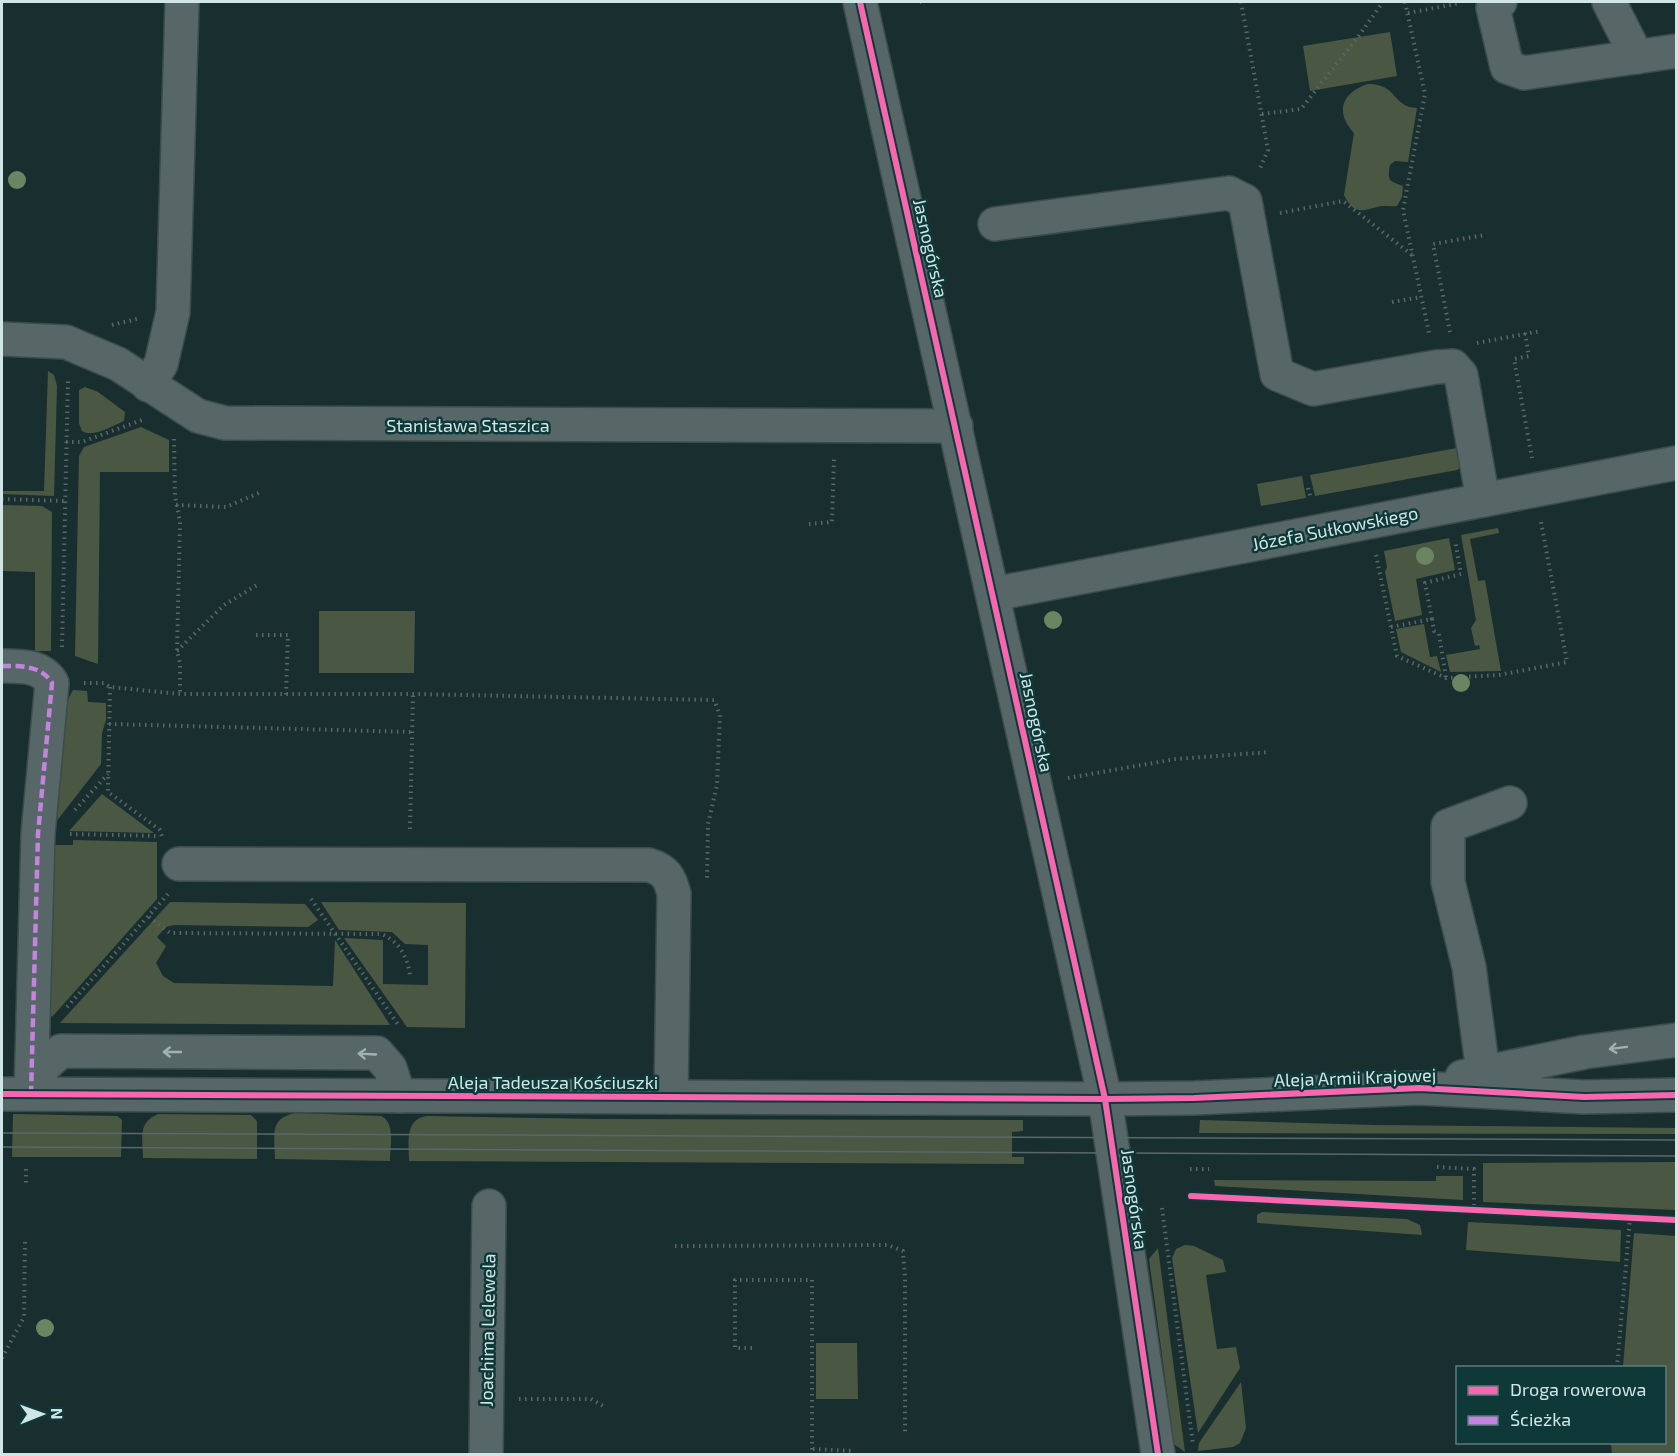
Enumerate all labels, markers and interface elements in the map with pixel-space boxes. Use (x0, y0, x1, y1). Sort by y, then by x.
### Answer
street label: Jasnogórska (909, 196, 953, 300)
street label: Stanisława Staszica (386, 414, 550, 436)
street label: Józefa Sułkowskiego (1250, 501, 1420, 555)
street label: Jasnogórska (1016, 670, 1058, 774)
one-way arrow (1609, 1042, 1629, 1053)
one-way arrow (163, 1046, 183, 1058)
one-way arrow (358, 1048, 377, 1059)
street label: Aleja Armii Krajowej (1273, 1063, 1437, 1091)
street label: Aleja Tadeusza Kościuszki (448, 1071, 658, 1093)
street label: Jasnogórska (1117, 1147, 1153, 1251)
street label: Joachima Lelewela (475, 1253, 499, 1407)
legend (1456, 1366, 1666, 1444)
text: Droga rowerowa (1510, 1378, 1646, 1400)
north arrow (12, 1384, 72, 1444)
text: N (48, 1408, 67, 1420)
text: Ścieżka (1510, 1408, 1571, 1430)

